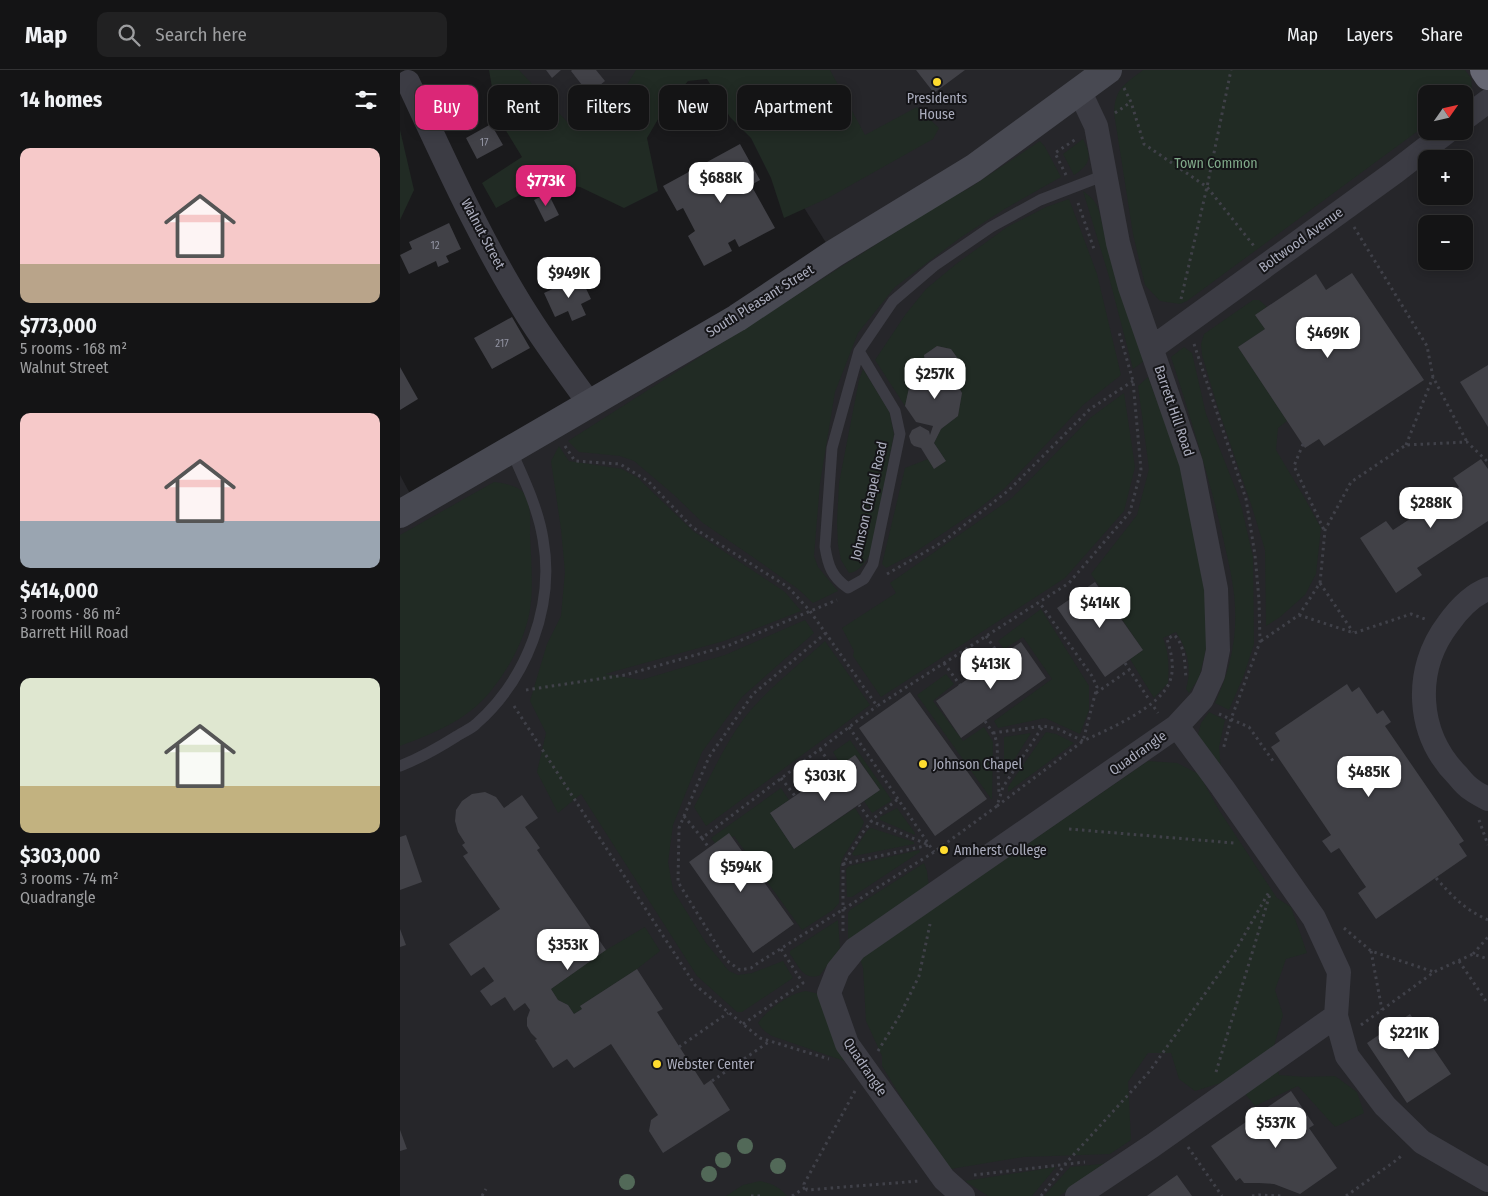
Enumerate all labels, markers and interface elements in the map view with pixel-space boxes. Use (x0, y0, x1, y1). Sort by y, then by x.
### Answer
search box (97, 12, 447, 57)
text: Map (25, 21, 67, 49)
icon: search (115, 21, 143, 49)
text: Search here (155, 23, 247, 46)
text: Map (1287, 24, 1318, 46)
text: Layers (1346, 24, 1393, 46)
text: Share (1421, 24, 1463, 46)
marker: Presidents House (931, 76, 943, 88)
chip: Buy (415, 85, 478, 130)
chip: Rent (488, 85, 558, 130)
chip: Filters (568, 85, 649, 130)
chip: New (659, 85, 727, 130)
chip: Apartment (737, 85, 851, 130)
north arrow (1418, 85, 1472, 140)
map controls (1418, 85, 1473, 270)
icon: filters (352, 86, 380, 114)
text: 14 homes (20, 87, 102, 113)
place label: Presidents House (907, 90, 967, 123)
house number: 17 (480, 136, 489, 149)
button: + (1418, 150, 1473, 205)
park label: Town Common (1174, 155, 1258, 172)
pin: $688K (686, 162, 756, 204)
pin: $773K (511, 164, 581, 207)
text: $688K (700, 168, 742, 187)
text: $773K (527, 171, 565, 190)
icon: home (155, 181, 245, 271)
street label: Walnut Street (457, 196, 509, 273)
street label: Boltwood Avenue (1256, 204, 1347, 276)
button: − (1418, 215, 1473, 270)
house number: 12 (430, 239, 440, 252)
pin: $949K (534, 256, 604, 299)
street label: South Pleasant Street (703, 261, 817, 341)
text: $949K (548, 263, 590, 282)
text: $773,000 (20, 313, 97, 339)
pin: $469K (1293, 316, 1363, 359)
text: $469K (1307, 323, 1349, 342)
house number: 217 (495, 337, 509, 350)
text: 5 rooms · 168 m² (20, 339, 127, 358)
text: Walnut Street (20, 358, 109, 377)
pin: $257K (900, 358, 970, 400)
street label: Barrett Hill Road (1151, 363, 1197, 459)
text: $257K (916, 364, 954, 383)
street label: Johnson Chapel Road (847, 440, 891, 562)
icon: home (155, 446, 245, 536)
pin: $288K (1396, 486, 1466, 529)
text: $288K (1410, 493, 1452, 512)
text: $414,000 (20, 578, 98, 604)
pin: $414K (1065, 586, 1135, 629)
text: $414K (1080, 593, 1120, 612)
text: 3 rooms · 86 m² (20, 604, 121, 623)
text: Barrett Hill Road (20, 623, 129, 642)
pin: $413K (956, 648, 1026, 690)
text: $413K (972, 654, 1010, 673)
icon: home (155, 711, 245, 801)
street label: Quadrangle (1106, 727, 1170, 779)
place label: Johnson Chapel (933, 756, 1023, 773)
pin: $485K (1334, 756, 1404, 798)
marker: Johnson Chapel (917, 758, 929, 770)
pin: $303K (790, 760, 860, 802)
text: $485K (1348, 762, 1390, 781)
text: $303K (805, 766, 845, 785)
place label: Amherst College (954, 842, 1047, 859)
text: $303,000 (20, 843, 100, 869)
marker: Amherst College (938, 844, 950, 856)
pin: $594K (706, 850, 776, 893)
text: $594K (720, 857, 762, 876)
text: 3 rooms · 74 m² (20, 869, 118, 888)
text: Quadrangle (20, 888, 96, 907)
pin: $353K (533, 928, 603, 971)
text: $353K (548, 935, 588, 954)
pin: $221K (1374, 1016, 1444, 1059)
text: $221K (1390, 1023, 1428, 1042)
street label: Quadrangle (839, 1035, 891, 1099)
place label: Webster Center (667, 1056, 755, 1073)
marker: Webster Center (651, 1058, 663, 1070)
pin: $537K (1241, 1106, 1311, 1149)
text: $537K (1256, 1113, 1296, 1132)

